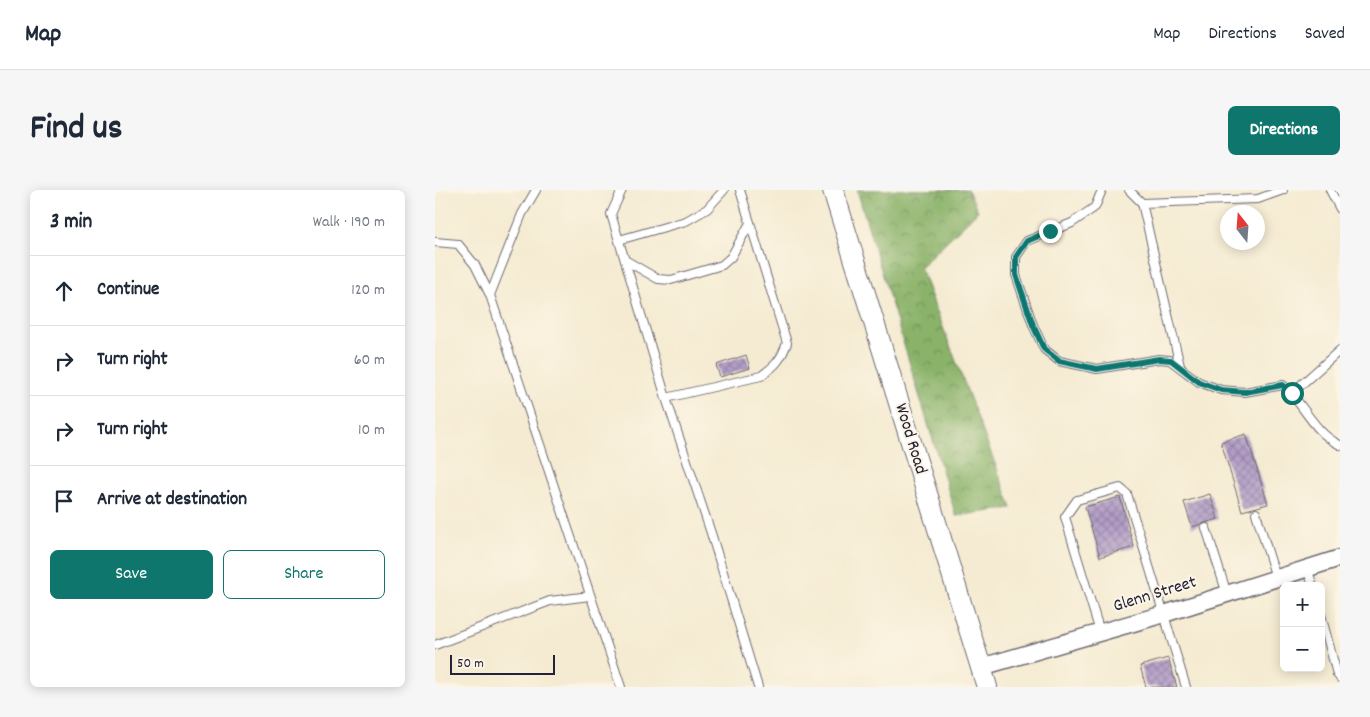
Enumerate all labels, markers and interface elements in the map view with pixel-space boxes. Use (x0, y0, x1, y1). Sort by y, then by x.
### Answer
text: Map (25, 18, 61, 52)
text: Map (1153, 22, 1180, 47)
text: Directions (1208, 22, 1277, 47)
text: Saved (1305, 22, 1345, 47)
text: Find us (30, 105, 122, 155)
button: Directions (1228, 106, 1340, 155)
north arrow (1220, 205, 1265, 250)
text: 3 min (50, 208, 92, 238)
text: Walk · 190 m (313, 211, 385, 234)
route end (1039, 220, 1062, 243)
icon: ahead (50, 277, 78, 305)
text: Continue (97, 277, 159, 304)
text: 120 m (351, 279, 385, 302)
icon: right (50, 347, 78, 375)
text: Turn right (97, 347, 168, 374)
text: 60 m (354, 349, 385, 372)
route start (1281, 382, 1304, 405)
street label: Wood Road (887, 401, 933, 477)
icon: right (50, 417, 78, 445)
text: Turn right (97, 417, 168, 444)
text: 10 m (358, 419, 385, 442)
icon: arrive (50, 487, 78, 515)
text: Arrive at destination (97, 487, 247, 514)
button: Save (50, 550, 213, 599)
button: Share (223, 550, 385, 599)
street label: Glenn Street (1110, 570, 1200, 619)
map controls (1280, 582, 1325, 672)
button: + (1280, 582, 1325, 627)
button: − (1280, 627, 1325, 672)
scale bar (450, 652, 555, 675)
text: 50 m (457, 654, 484, 674)

